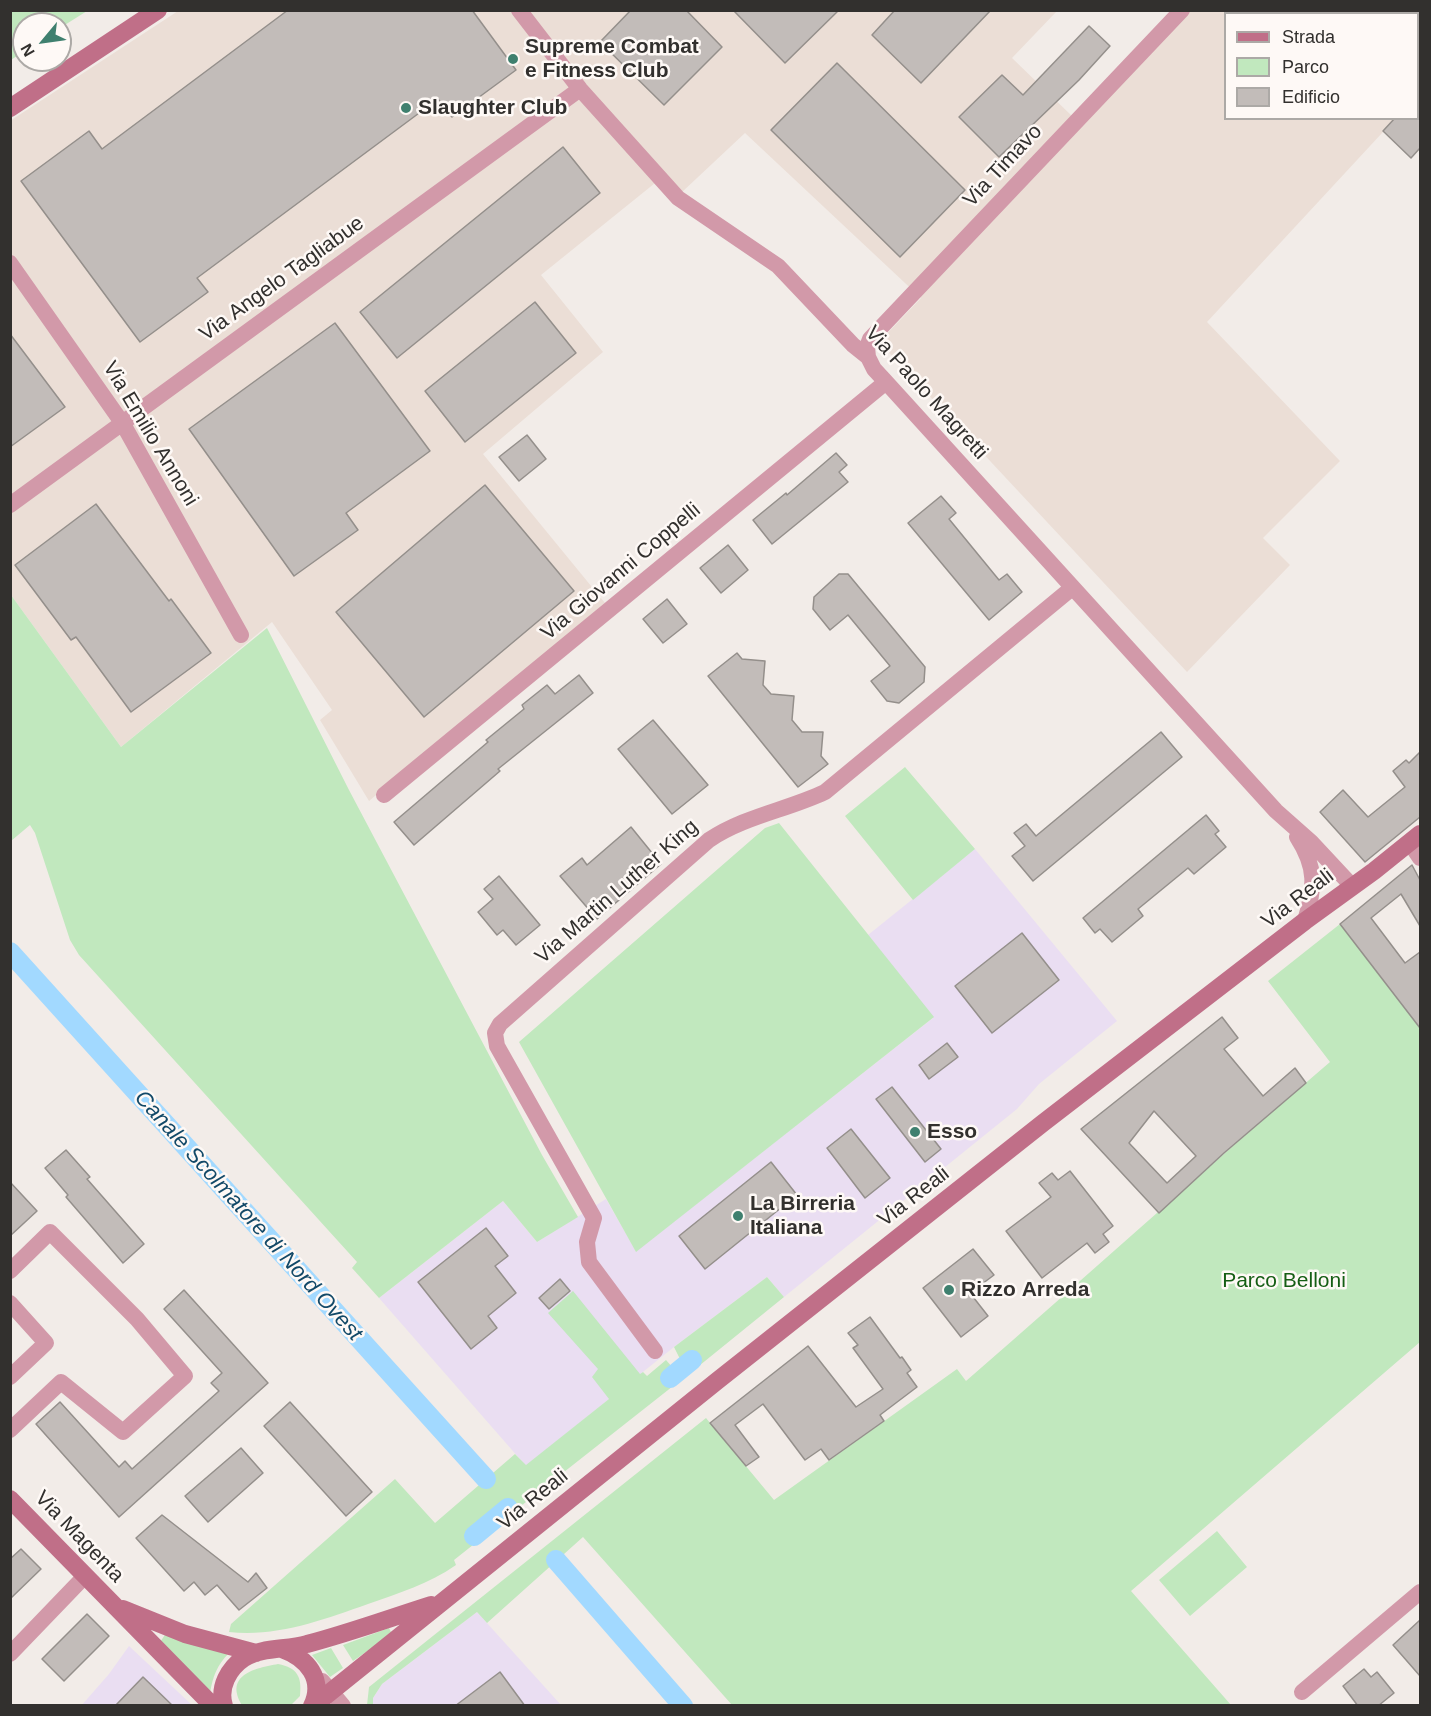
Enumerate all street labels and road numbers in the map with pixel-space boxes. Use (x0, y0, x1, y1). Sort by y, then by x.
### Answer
street label: Via Timavo (958, 119, 1048, 213)
street label: Via Angelo Tagliabue (195, 211, 369, 347)
street label: Via Paolo Magretti (859, 321, 993, 465)
street label: Via Emilio Annoni (97, 357, 203, 511)
street label: Via Giovanni Coppelli (536, 498, 706, 646)
street label: Via Martin Luther King (530, 814, 704, 970)
street label: Via Reali (1257, 864, 1339, 934)
street label: Via Reali (873, 1161, 955, 1233)
street label: Via Reali (493, 1464, 573, 1536)
street label: Via Magenta (29, 1486, 129, 1588)

